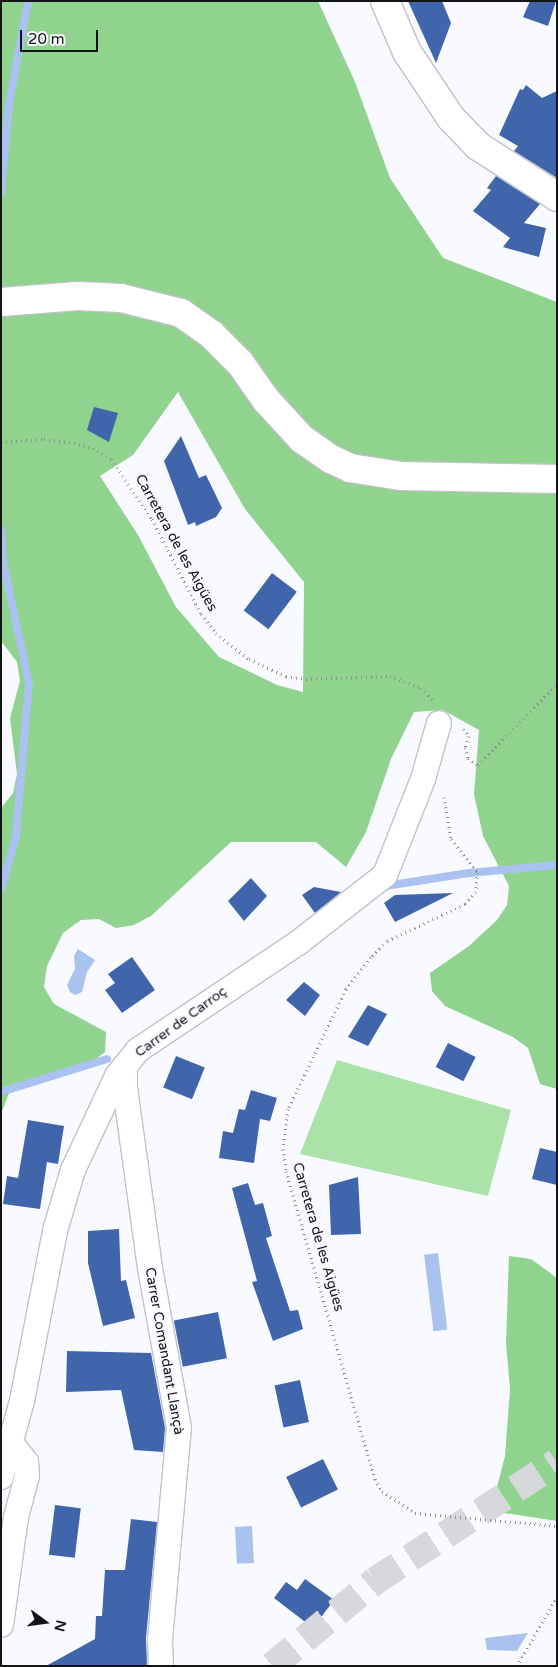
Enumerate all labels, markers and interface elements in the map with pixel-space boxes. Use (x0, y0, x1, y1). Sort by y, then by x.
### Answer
scale bar (22, 20, 100, 52)
text: 20 m (28, 30, 65, 48)
street label: Carretera de les Aigües (131, 472, 221, 614)
street label: Carrer de Carroç (132, 983, 230, 1061)
street label: Carretera de les Aigües (289, 1161, 347, 1313)
street label: Carrer Comandant Llançà (141, 1266, 187, 1436)
north arrow (20, 1597, 70, 1647)
text: N (50, 1618, 70, 1633)

